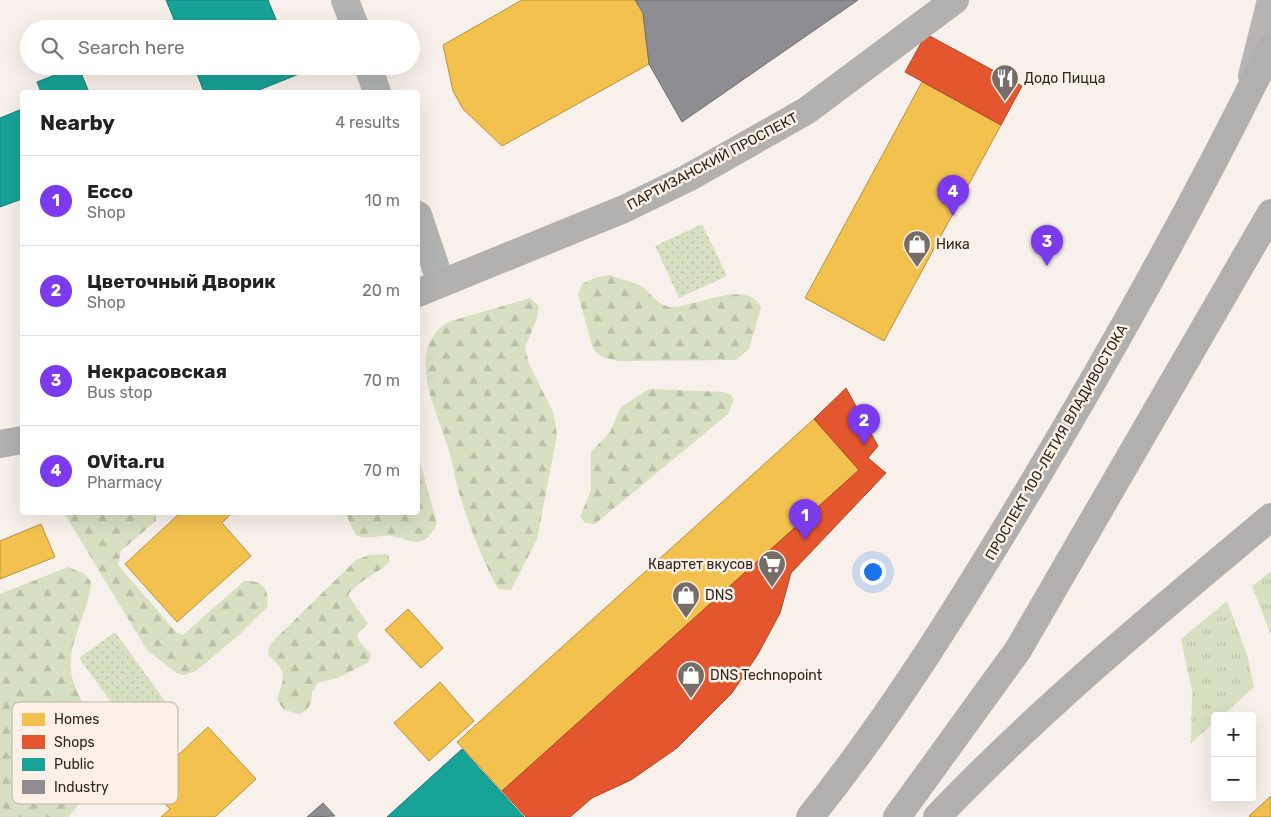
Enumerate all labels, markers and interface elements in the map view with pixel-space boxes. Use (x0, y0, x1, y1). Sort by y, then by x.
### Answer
search box (20, 20, 420, 75)
icon: search (38, 34, 66, 62)
text: Search here (78, 36, 185, 59)
restaurant icon: Додо Пицца (990, 63, 1020, 102)
place label: Додо Пицца (1024, 70, 1105, 87)
street label: ПАРТИЗАНСКИЙ ПРОСПЕКТ (624, 108, 800, 214)
text: Nearby (40, 110, 115, 135)
text: 4 results (335, 113, 400, 132)
pin: 4 (937, 175, 969, 216)
text: Ecco (87, 180, 133, 203)
text: 1 (52, 191, 60, 210)
text: 10 m (365, 191, 400, 210)
text: Shop (87, 203, 125, 222)
pin: 3 (1031, 225, 1063, 266)
shop icon: Ника (902, 229, 932, 268)
place label: Ника (936, 236, 970, 253)
text: Цветочный Дворик (87, 270, 276, 293)
text: 2 (51, 281, 61, 300)
text: 20 m (362, 281, 400, 300)
text: Shop (87, 293, 125, 312)
street label: ПРОСПЕКТ 100-ЛЕТИЯ ВЛАДИВОСТОКА (982, 321, 1131, 563)
text: Некрасовская (87, 360, 227, 383)
text: 3 (51, 371, 61, 390)
text: 70 m (363, 371, 400, 390)
text: Bus stop (87, 383, 153, 402)
pin: 2 (848, 404, 880, 445)
text: OVita.ru (87, 450, 165, 473)
text: 4 (51, 461, 61, 480)
text: 70 m (363, 461, 400, 480)
text: Pharmacy (87, 473, 162, 492)
pin: 1 (789, 499, 821, 540)
supermarket icon: Квартет вкусов (757, 549, 787, 588)
place label: Квартет вкусов (648, 556, 753, 573)
your location (860, 559, 886, 585)
shop icon: DNS (671, 580, 701, 619)
place label: DNS (705, 587, 733, 604)
shop icon: DNS Technopoint (676, 660, 706, 699)
place label: DNS Technopoint (710, 667, 823, 684)
legend (12, 702, 178, 804)
text: Homes (54, 711, 99, 728)
map controls (1211, 712, 1256, 802)
button: + (1211, 712, 1256, 757)
text: Shops (54, 734, 95, 751)
text: Public (54, 756, 95, 773)
button: − (1211, 757, 1256, 802)
text: Industry (54, 779, 109, 796)

